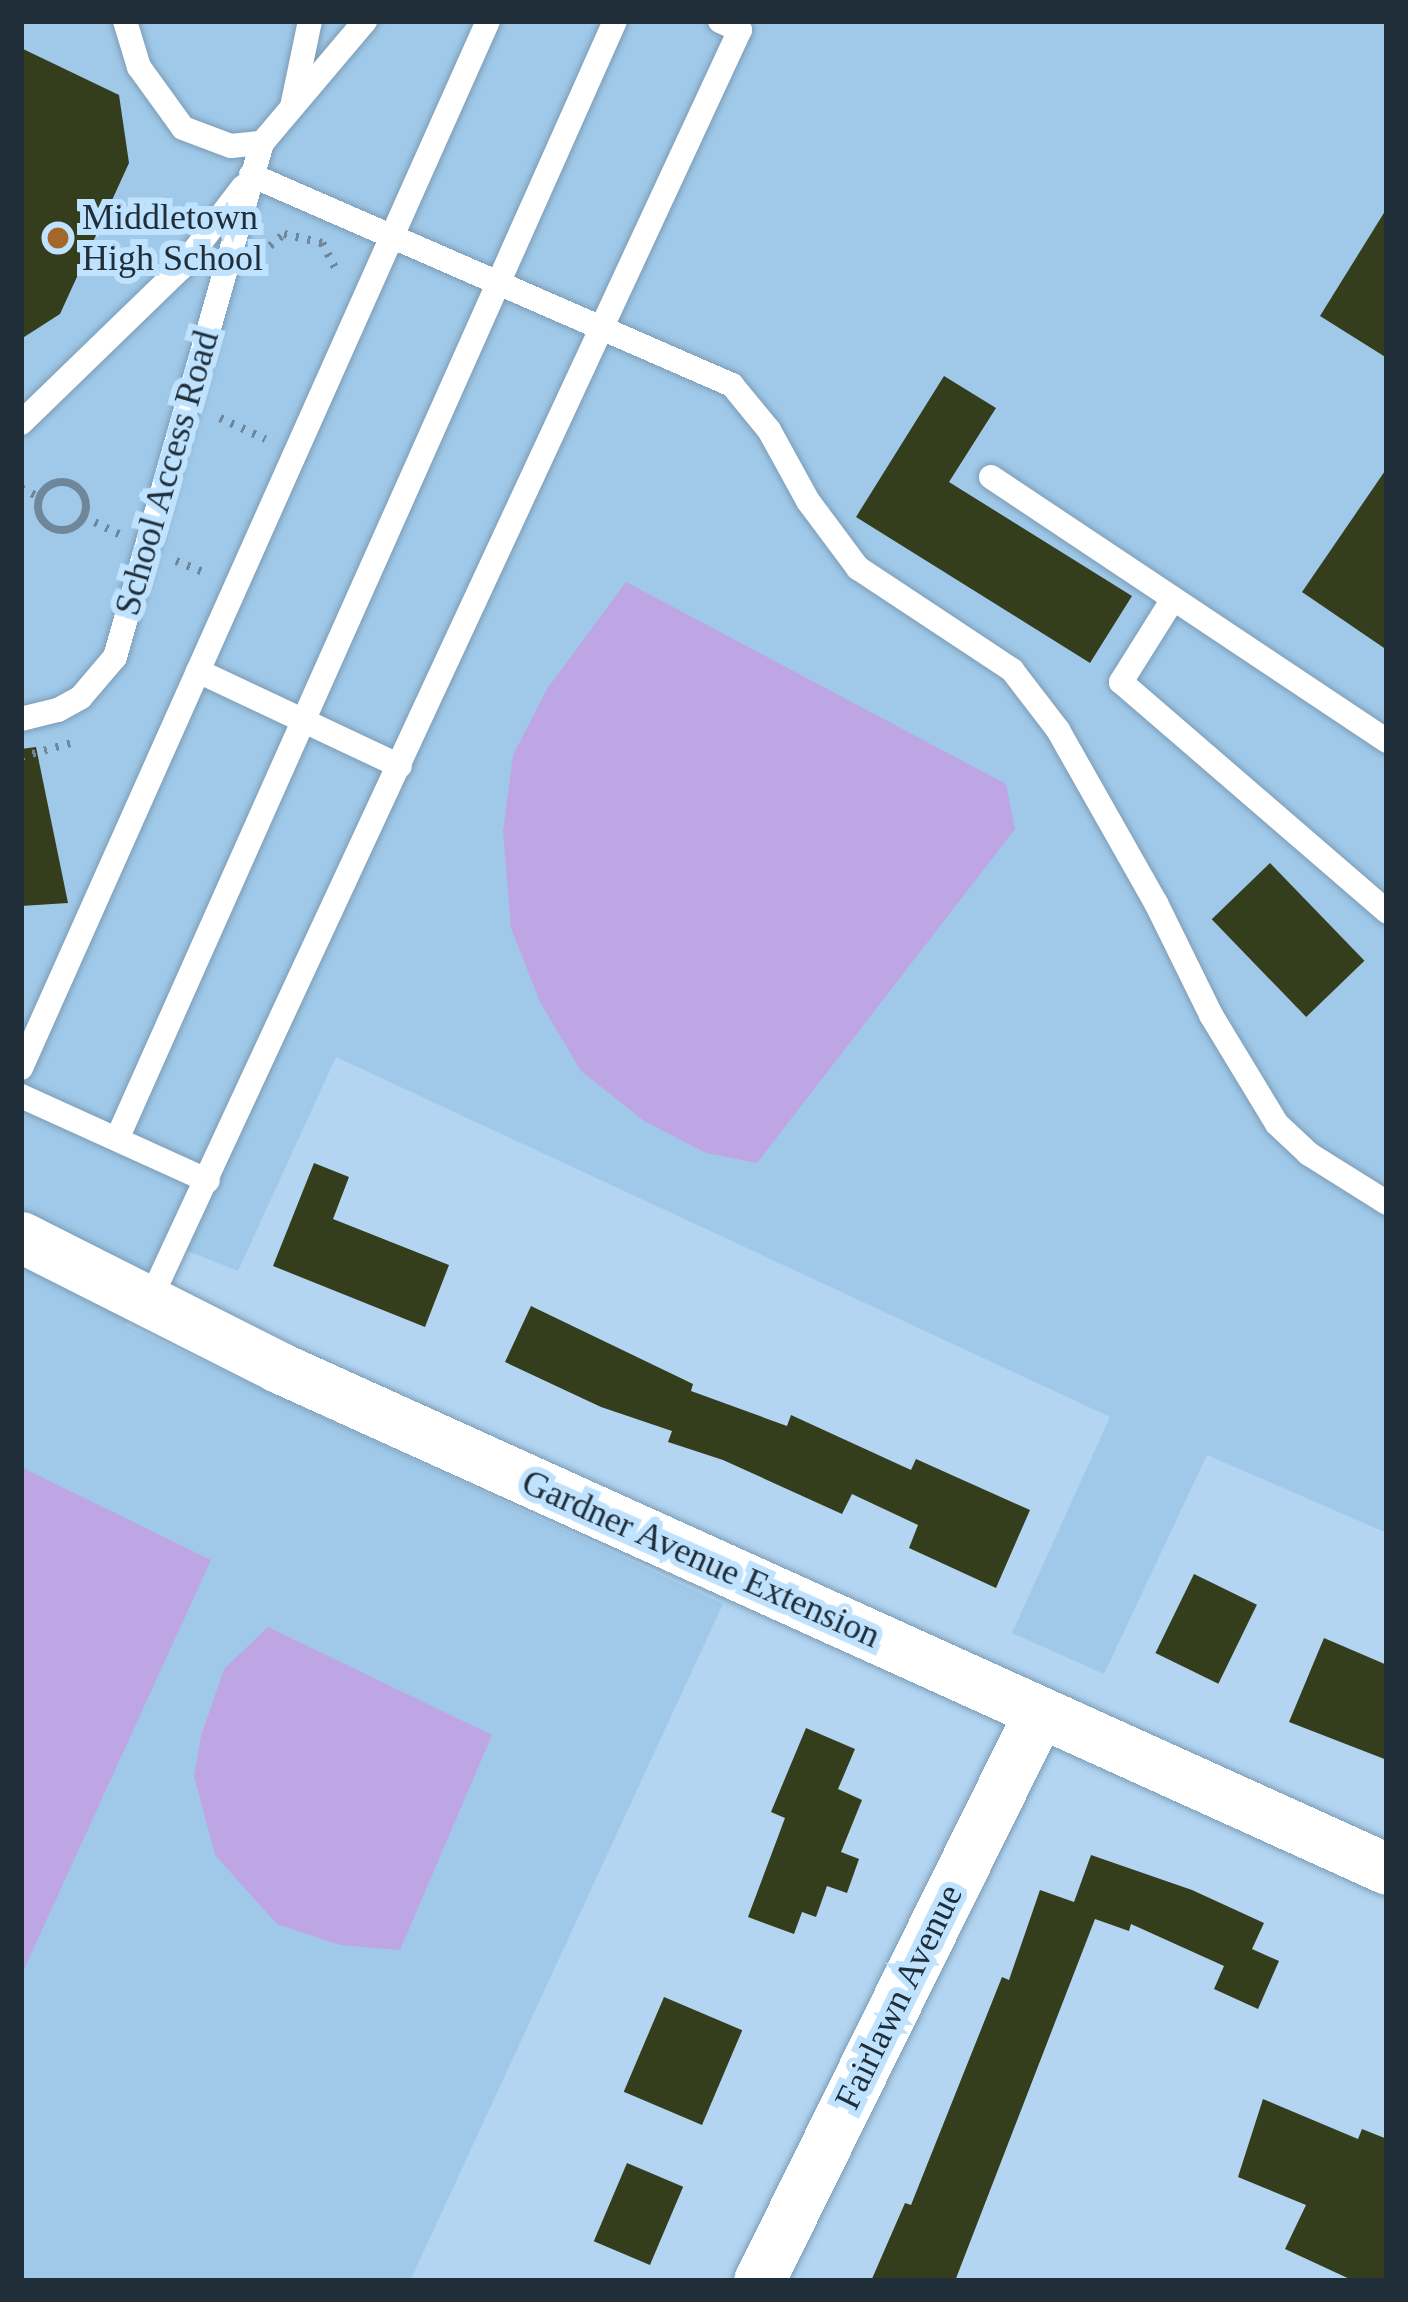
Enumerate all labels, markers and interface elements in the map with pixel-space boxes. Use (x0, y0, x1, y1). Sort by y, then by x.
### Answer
place label: Middletown High School (82, 195, 263, 280)
marker: Middletown High School (45, 225, 71, 251)
street label: School Access Road (105, 325, 229, 621)
street label: Gardner Avenue Extension (514, 1460, 888, 1658)
street label: Fairlawn Avenue (826, 1877, 972, 2117)

